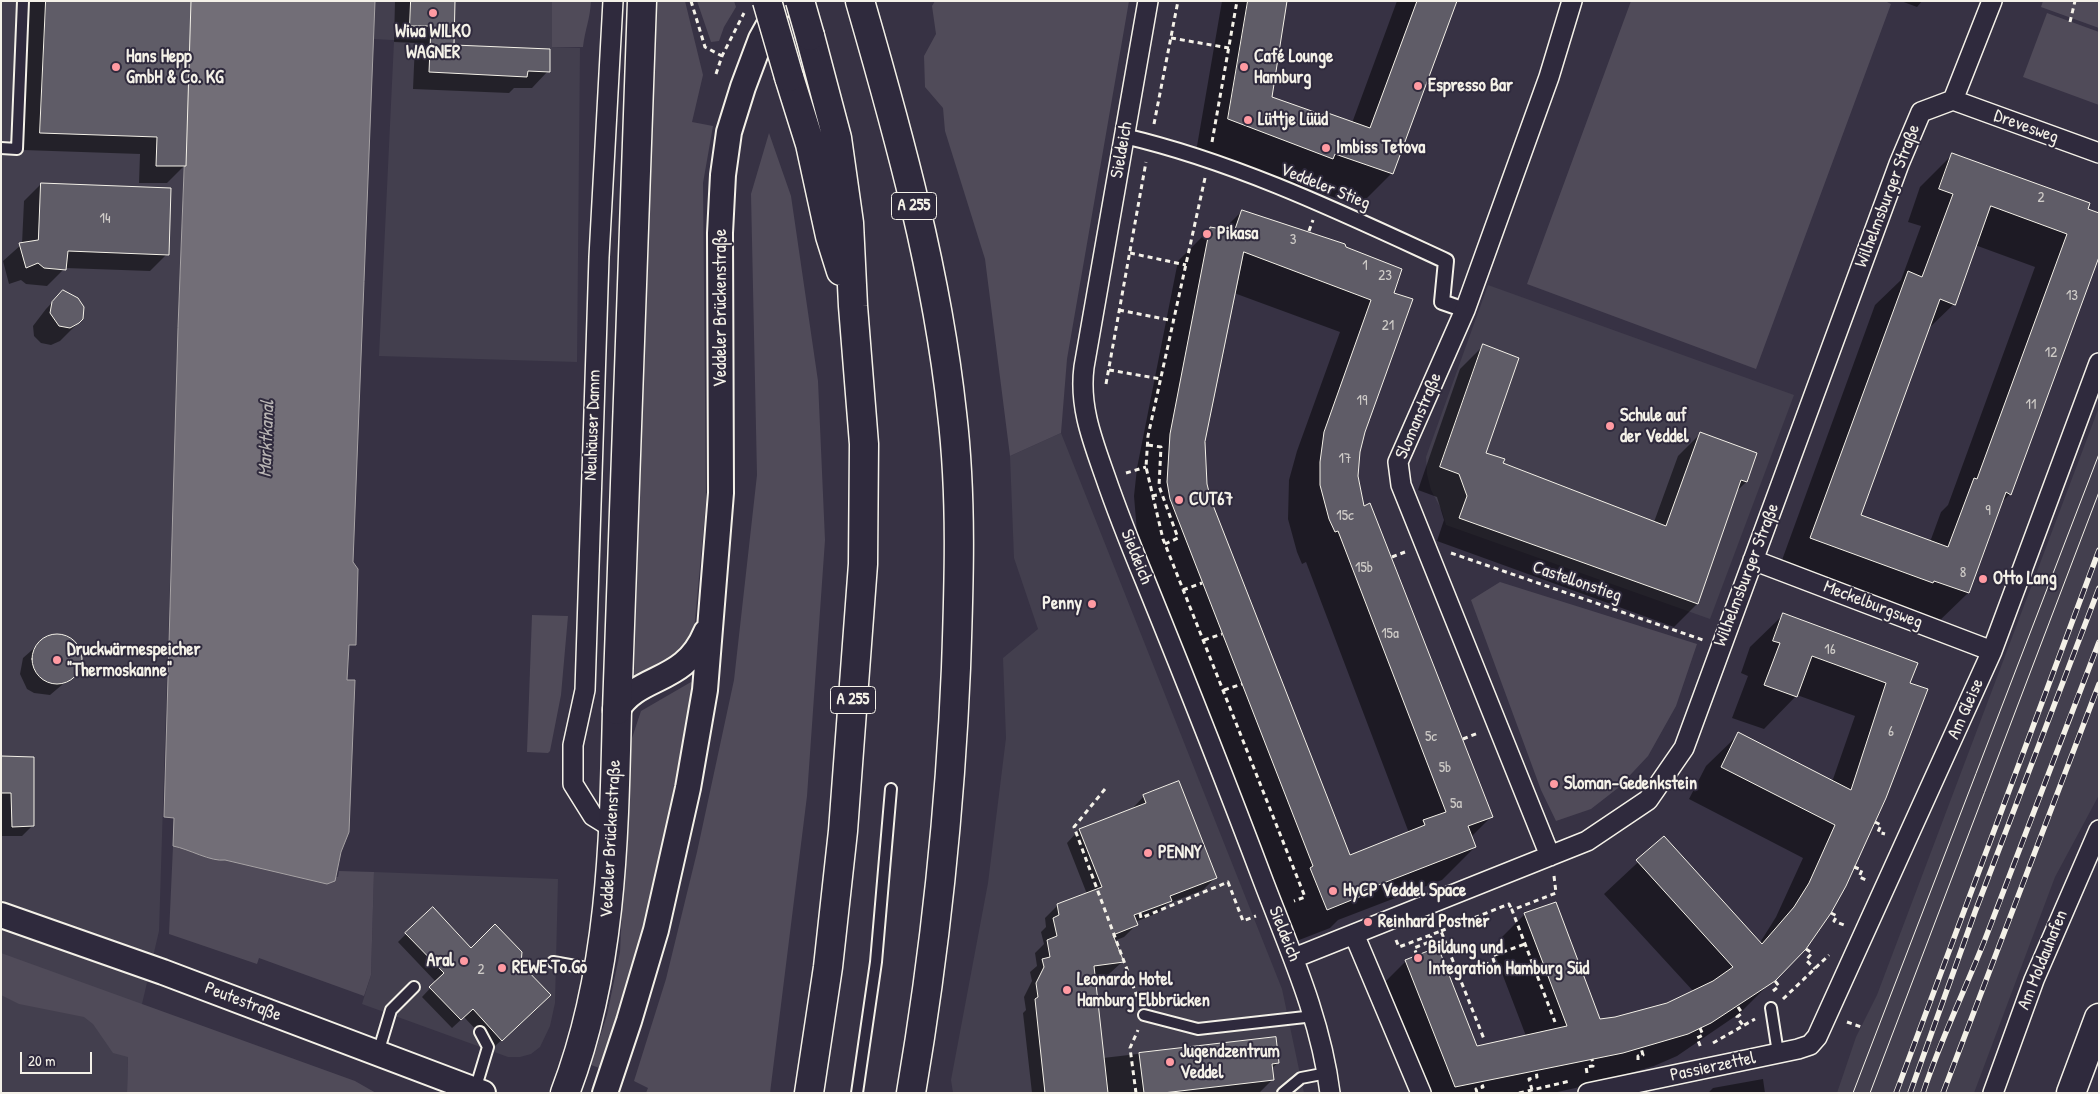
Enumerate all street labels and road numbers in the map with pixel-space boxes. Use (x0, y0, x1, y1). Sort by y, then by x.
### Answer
street label: Drevesweg (1991, 105, 2061, 149)
street label: Sieldeich (1106, 120, 1138, 180)
street label: Wilhelmsburger Straße (1851, 121, 1925, 271)
street label: Veddeler Stieg (1277, 159, 1373, 215)
road number: A 255 (892, 192, 936, 220)
street label: Veddeler Brückenstraße (710, 229, 732, 387)
street label: Neuhäuser Damm (580, 369, 606, 481)
street label: Slomanstraße (1391, 370, 1447, 462)
street label: Wilhelmsburger Straße (1710, 500, 1784, 650)
street label: Sieldeich (1115, 527, 1157, 587)
street label: Castellonstieg (1530, 557, 1624, 607)
street label: Meckelburgsweg (1820, 576, 1926, 634)
street label: Am Gleise (1943, 675, 1989, 743)
road number: A 255 (830, 686, 876, 714)
street label: Veddeler Brückenstraße (596, 759, 626, 919)
street label: Sieldeich (1263, 904, 1305, 964)
street label: Am Moldauhafen (2013, 907, 2073, 1013)
street label: Peutestraße (202, 978, 284, 1026)
street label: Passierzettel (1668, 1047, 1758, 1087)

